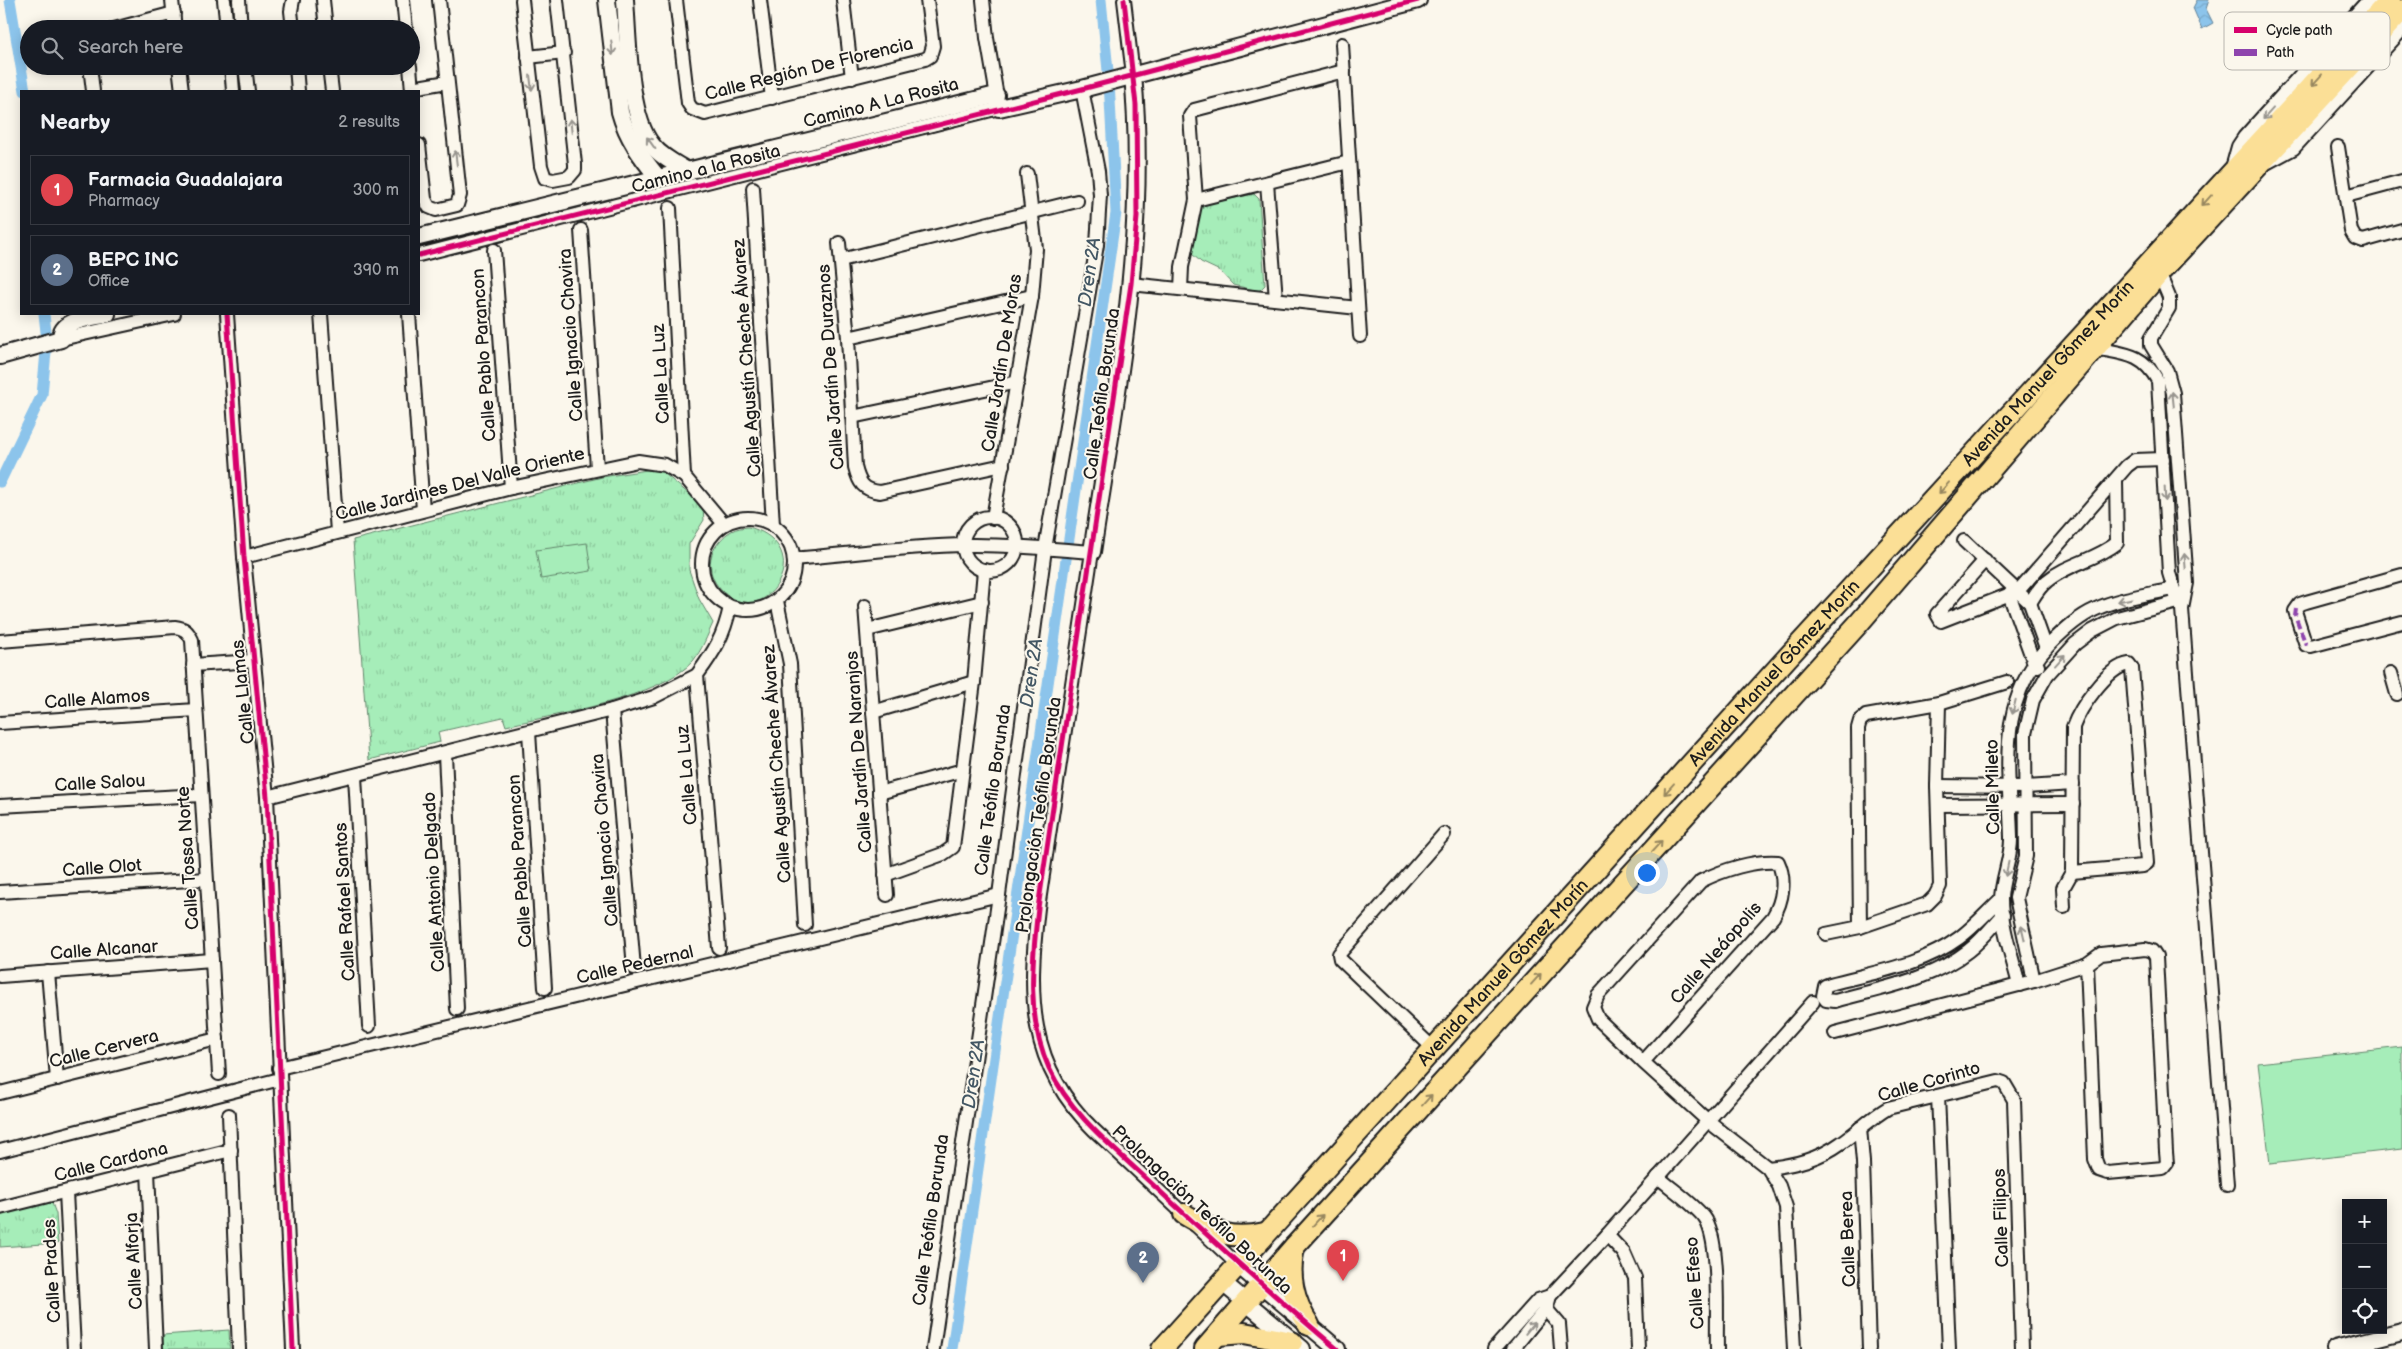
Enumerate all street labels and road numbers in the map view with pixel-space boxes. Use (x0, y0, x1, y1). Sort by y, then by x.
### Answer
street label: Calle Región De Florencia (703, 33, 915, 105)
street label: Camino A La Rosita (801, 74, 961, 132)
street label: Camino a la Rosita (629, 140, 783, 198)
street label: Calle Agustín Cheche Álvarez (726, 238, 766, 478)
street label: Calle Ignacio Chavira (554, 248, 588, 422)
street label: Calle Jardín De Duraznos (813, 263, 849, 471)
street label: Calle Pablo Parancon (467, 268, 501, 442)
street label: Calle Jardín De Moras (978, 272, 1026, 453)
street label: Avenida Manuel Gómez Morín (1958, 276, 2138, 470)
street label: Calle Teófilo Borunda (1080, 307, 1124, 481)
street label: Calle La Luz (648, 323, 674, 425)
street label: Calle Jardines Del Valle Oriente (333, 443, 587, 525)
street label: Avenida Manuel Gómez Morín (1684, 575, 1864, 770)
street label: Calle Llamas (227, 639, 259, 745)
street label: Calle Agustín Cheche Álvarez (756, 644, 796, 884)
street label: Calle Jardín De Naranjos (841, 650, 877, 854)
street label: Calle Alamos (44, 685, 150, 713)
street label: Prolongación Teófilo Borunda (1012, 696, 1066, 934)
street label: Calle Teófilo Borunda (971, 703, 1015, 877)
street label: Calle La Luz (672, 724, 702, 826)
street label: Calle Mileto (1982, 739, 2004, 835)
street label: Calle Ignacio Chavira (587, 753, 623, 927)
street label: Calle Salou (54, 770, 146, 796)
street label: Calle Pablo Parancon (503, 774, 537, 948)
street label: Calle Tossa Norte (172, 785, 203, 931)
street label: Calle Antonio Delgado (419, 791, 449, 973)
street label: Calle Rafael Santos (330, 822, 360, 982)
street label: Calle Olot (62, 855, 143, 881)
street label: Avenida Manuel Gómez Morín (1413, 875, 1593, 1070)
street label: Calle Neáopolis (1666, 897, 1766, 1009)
street label: Calle Alcanar (49, 936, 159, 964)
street label: Calle Pedernal (574, 941, 696, 989)
street label: Calle Cervera (47, 1025, 161, 1073)
street label: Calle Corinto (1875, 1057, 1983, 1107)
street label: Prolongación Teófilo Borunda (1108, 1121, 1296, 1299)
street label: Calle Teófilo Borunda (909, 1133, 953, 1307)
street label: Calle Cardona (52, 1138, 170, 1186)
street label: Calle Filipos (1989, 1168, 2013, 1268)
street label: Calle Berea (1836, 1190, 1860, 1288)
street label: Calle Alforja (121, 1212, 147, 1310)
street label: Calle Prades (39, 1218, 65, 1323)
street label: Calle Efeso (1681, 1236, 1709, 1330)

